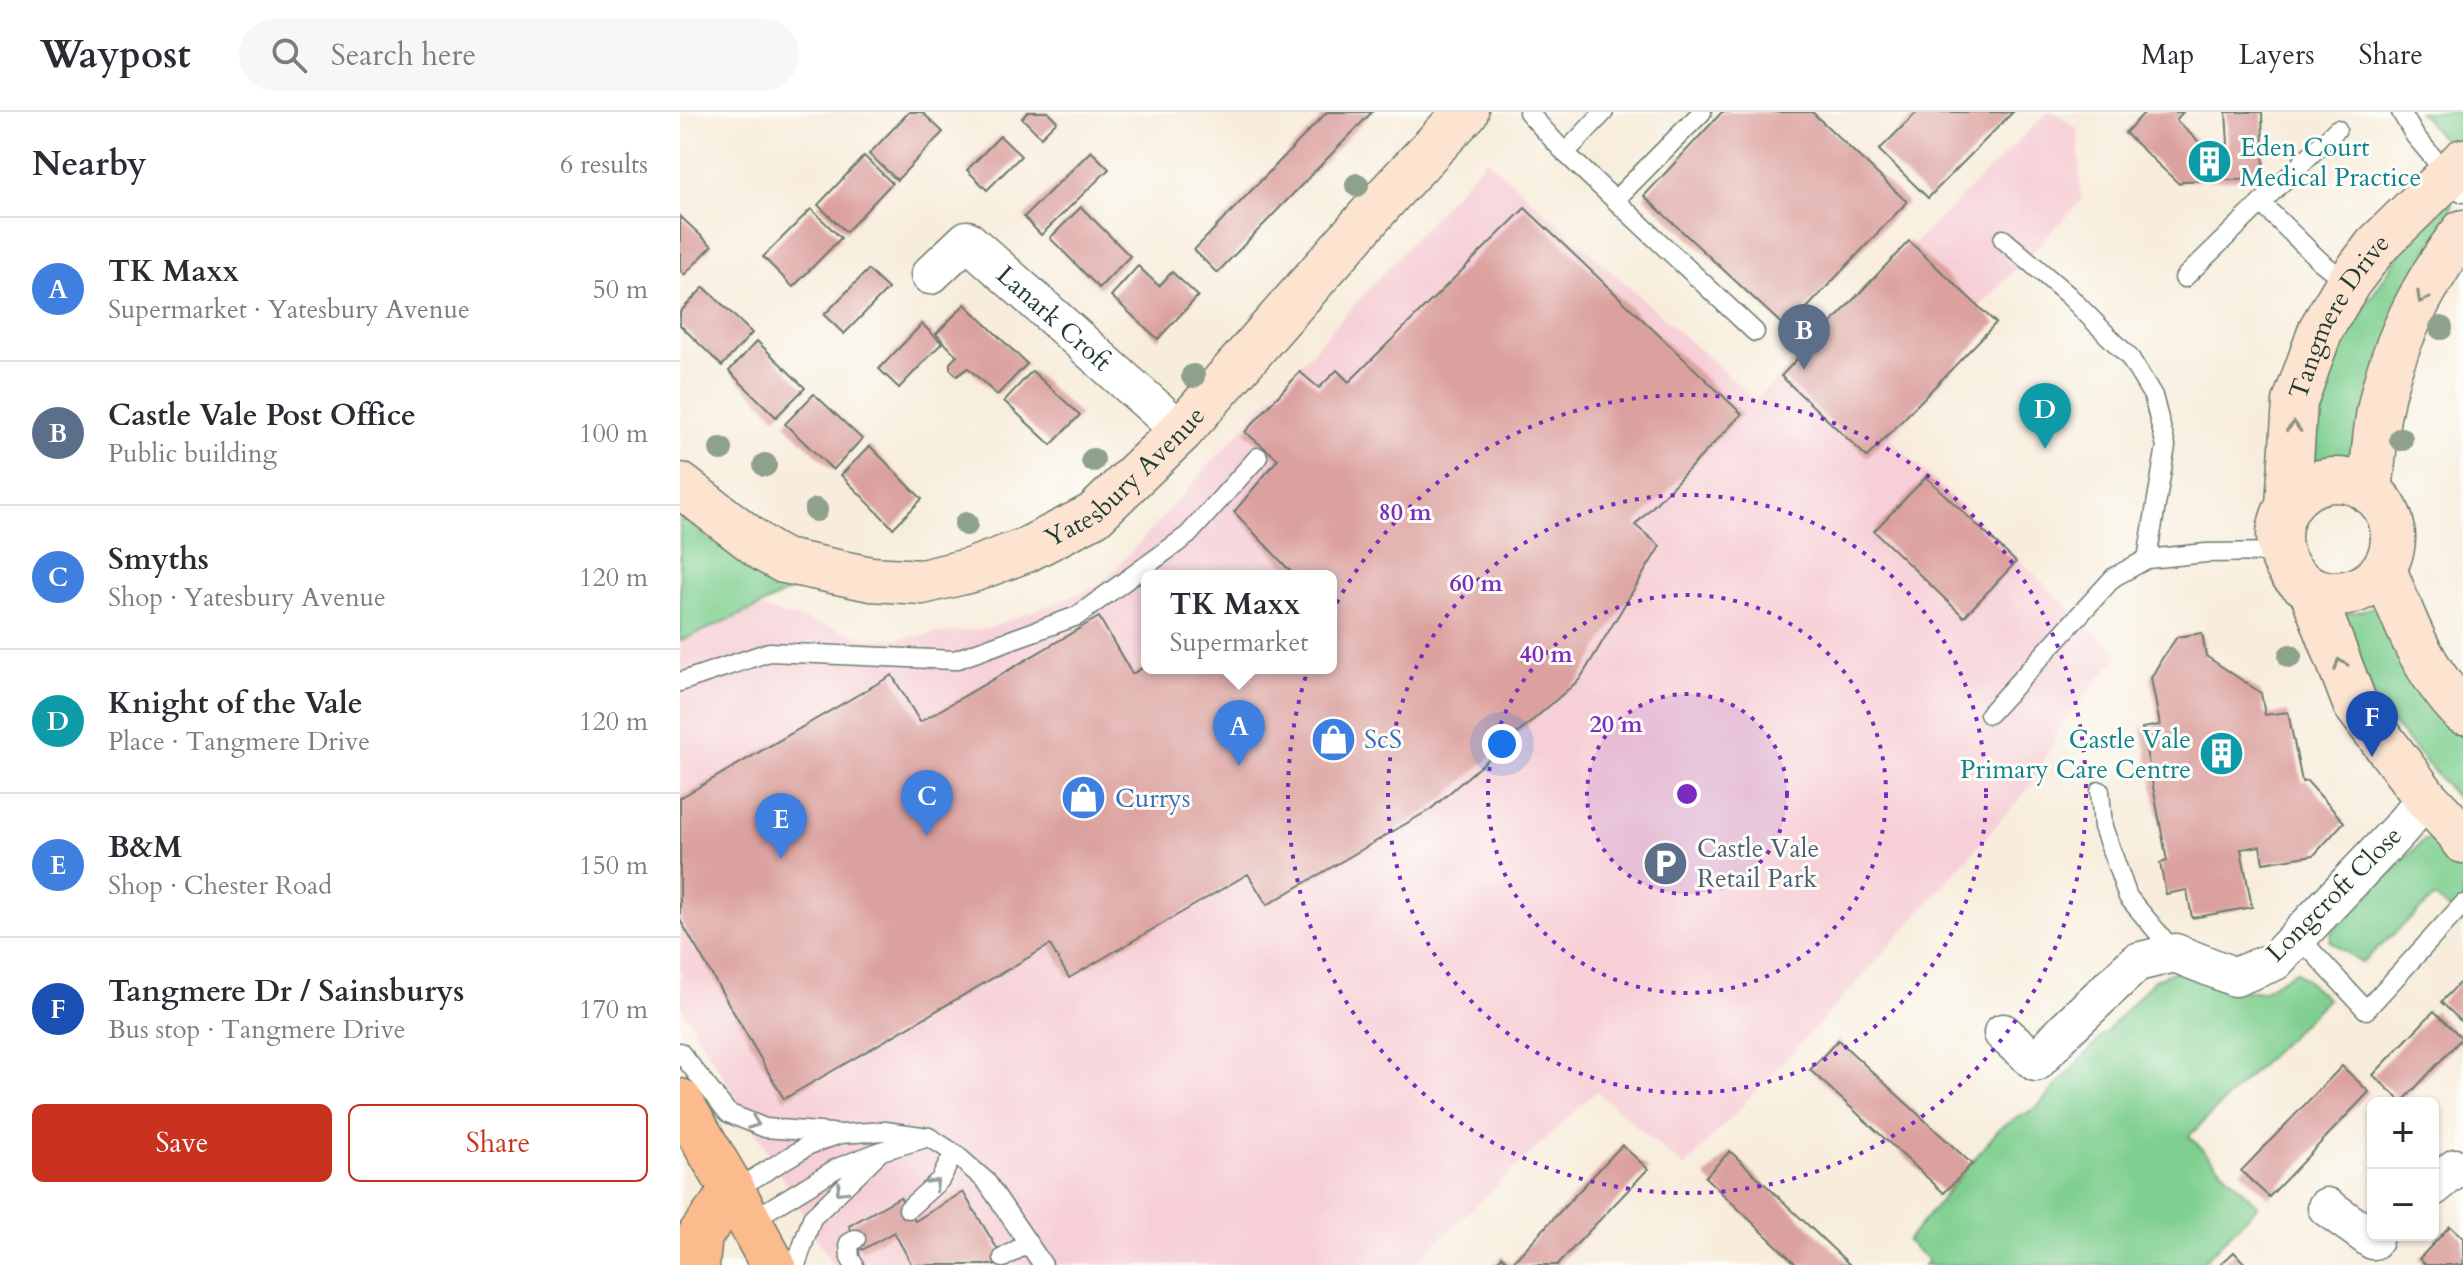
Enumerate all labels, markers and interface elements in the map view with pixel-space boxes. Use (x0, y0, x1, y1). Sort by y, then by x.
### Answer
search box (239, 19, 799, 91)
text: Waypost (40, 29, 191, 81)
icon: search (267, 33, 311, 77)
text: Search here (331, 35, 476, 76)
text: Map (2141, 36, 2194, 74)
text: Layers (2238, 36, 2315, 74)
text: Share (2359, 36, 2423, 74)
place label: Eden Court Medical Practice (2240, 130, 2421, 195)
building icon: Eden Court Medical Practice (2185, 138, 2233, 186)
text: Nearby (32, 141, 147, 187)
text: 6 results (560, 147, 648, 182)
street label: Tangmere Drive (2280, 225, 2397, 404)
text: TK Maxx (108, 251, 239, 292)
street label: Lanark Croft (989, 257, 1119, 379)
text: A (48, 272, 68, 307)
text: 50 m (592, 272, 648, 307)
one-way arrow (2416, 289, 2432, 304)
text: Supermarket · Yatesbury Avenue (108, 292, 470, 327)
pin: B (1778, 304, 1830, 370)
pin: D (2019, 383, 2071, 449)
text: Castle Vale Post Office (108, 395, 416, 436)
street label: Yatesbury Avenue (1038, 399, 1212, 555)
text: B (49, 416, 67, 451)
text: 100 m (579, 416, 648, 451)
one-way arrow (2285, 420, 2302, 433)
text: Public building (108, 436, 277, 471)
text: 80 m (1378, 496, 1432, 529)
text: Smyths (108, 539, 209, 580)
text: C (48, 560, 68, 595)
text: 120 m (579, 560, 648, 595)
text: 60 m (1449, 567, 1503, 600)
popup (1141, 570, 1337, 674)
text: Shop · Yatesbury Avenue (108, 580, 386, 615)
text: TK Maxx (1169, 584, 1300, 625)
text: Supermarket (1169, 625, 1309, 660)
text: 40 m (1519, 638, 1573, 671)
one-way arrow (2333, 658, 2350, 672)
text: Knight of the Vale (108, 683, 363, 724)
pin: F (2346, 691, 2398, 757)
pin: A (1213, 700, 1265, 766)
text: D (47, 704, 69, 739)
text: 120 m (579, 704, 648, 739)
text: 20 m (1589, 708, 1643, 741)
shop icon: ScS (1309, 715, 1357, 763)
place label: ScS (1364, 722, 1402, 757)
place label: Castle Vale Primary Care Centre (1960, 722, 2191, 787)
text: Place · Tangmere Drive (108, 724, 370, 759)
your location (1482, 724, 1522, 764)
building icon: Castle Vale Primary Care Centre (2198, 730, 2246, 778)
pin: C (901, 770, 953, 836)
shop icon: Currys (1060, 774, 1108, 822)
centre of rings (1673, 780, 1701, 808)
place label: Currys (1115, 781, 1191, 816)
pin: E (755, 793, 807, 859)
street label: Longcroft Close (2258, 818, 2410, 970)
text: B&M (108, 827, 182, 868)
place label: Castle Vale Retail Park (1697, 831, 1819, 896)
parking icon: Castle Vale Retail Park (1642, 839, 1690, 887)
text: E (50, 848, 66, 883)
text: 150 m (579, 848, 648, 883)
text: Shop · Chester Road (108, 868, 332, 903)
text: Tangmere Dr / Sainsburys (108, 971, 464, 1012)
text: F (50, 992, 66, 1027)
text: 170 m (579, 992, 648, 1027)
text: Bus stop · Tangmere Drive (108, 1012, 406, 1047)
map controls (2367, 1097, 2439, 1241)
button: + (2367, 1097, 2439, 1169)
button: Save (32, 1104, 332, 1182)
button: Share (348, 1104, 648, 1182)
one-way arrow (746, 1113, 760, 1130)
button: − (2367, 1169, 2439, 1241)
one-way arrow (925, 1179, 940, 1193)
one-way arrow (836, 1181, 850, 1195)

